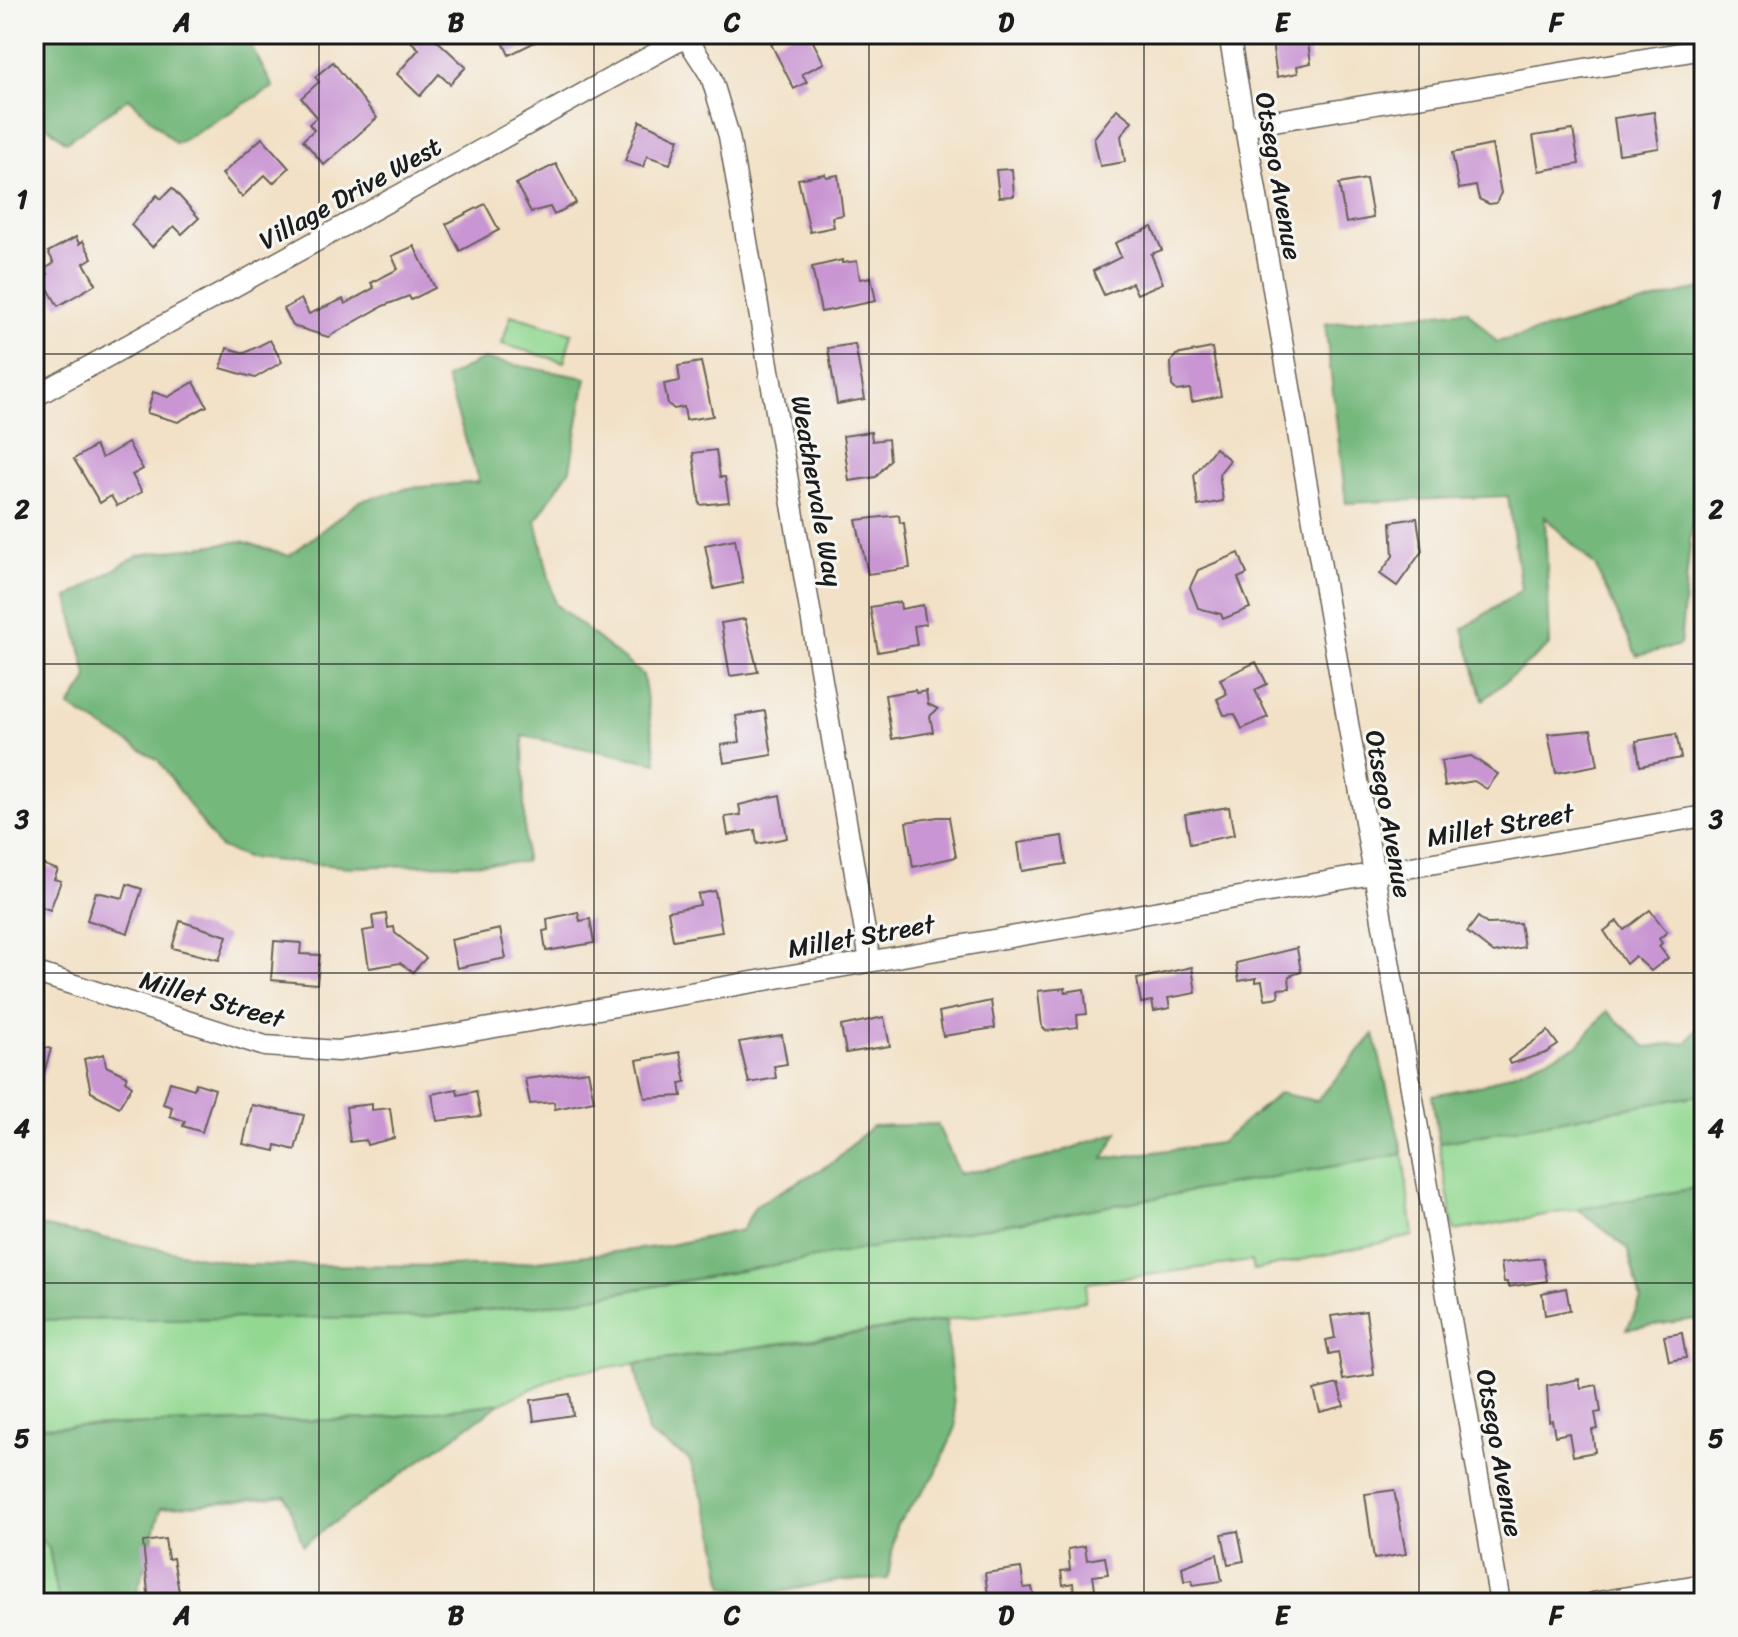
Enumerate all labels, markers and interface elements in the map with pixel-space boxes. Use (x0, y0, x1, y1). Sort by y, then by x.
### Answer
text: A (172, 0, 191, 45)
text: B (448, 0, 465, 45)
text: C (723, 0, 741, 45)
text: D (998, 0, 1014, 45)
text: E (1275, 0, 1292, 45)
text: F (1548, 0, 1565, 45)
street label: Otsego Avenue (1242, 88, 1316, 264)
street label: Village Drive West (250, 124, 450, 262)
text: 1 (16, 176, 28, 222)
text: 1 (1710, 176, 1722, 222)
street label: Weathervale Way (778, 392, 857, 591)
text: 2 (13, 486, 30, 532)
text: 2 (1707, 486, 1724, 532)
street label: Otsego Avenue (1352, 726, 1426, 902)
street label: Millet Street (1423, 789, 1579, 861)
text: 3 (14, 796, 30, 842)
text: 3 (1708, 796, 1724, 842)
street label: Millet Street (784, 900, 940, 972)
street label: Millet Street (134, 956, 291, 1042)
text: 4 (14, 1105, 30, 1151)
text: 4 (1708, 1105, 1724, 1151)
street label: Otsego Avenue (1463, 1365, 1537, 1541)
text: 5 (14, 1415, 30, 1461)
text: 5 (1708, 1415, 1724, 1461)
text: A (172, 1592, 191, 1637)
text: B (448, 1592, 465, 1637)
text: C (723, 1592, 741, 1637)
text: D (998, 1592, 1014, 1637)
text: E (1275, 1592, 1292, 1637)
text: F (1548, 1592, 1565, 1637)

